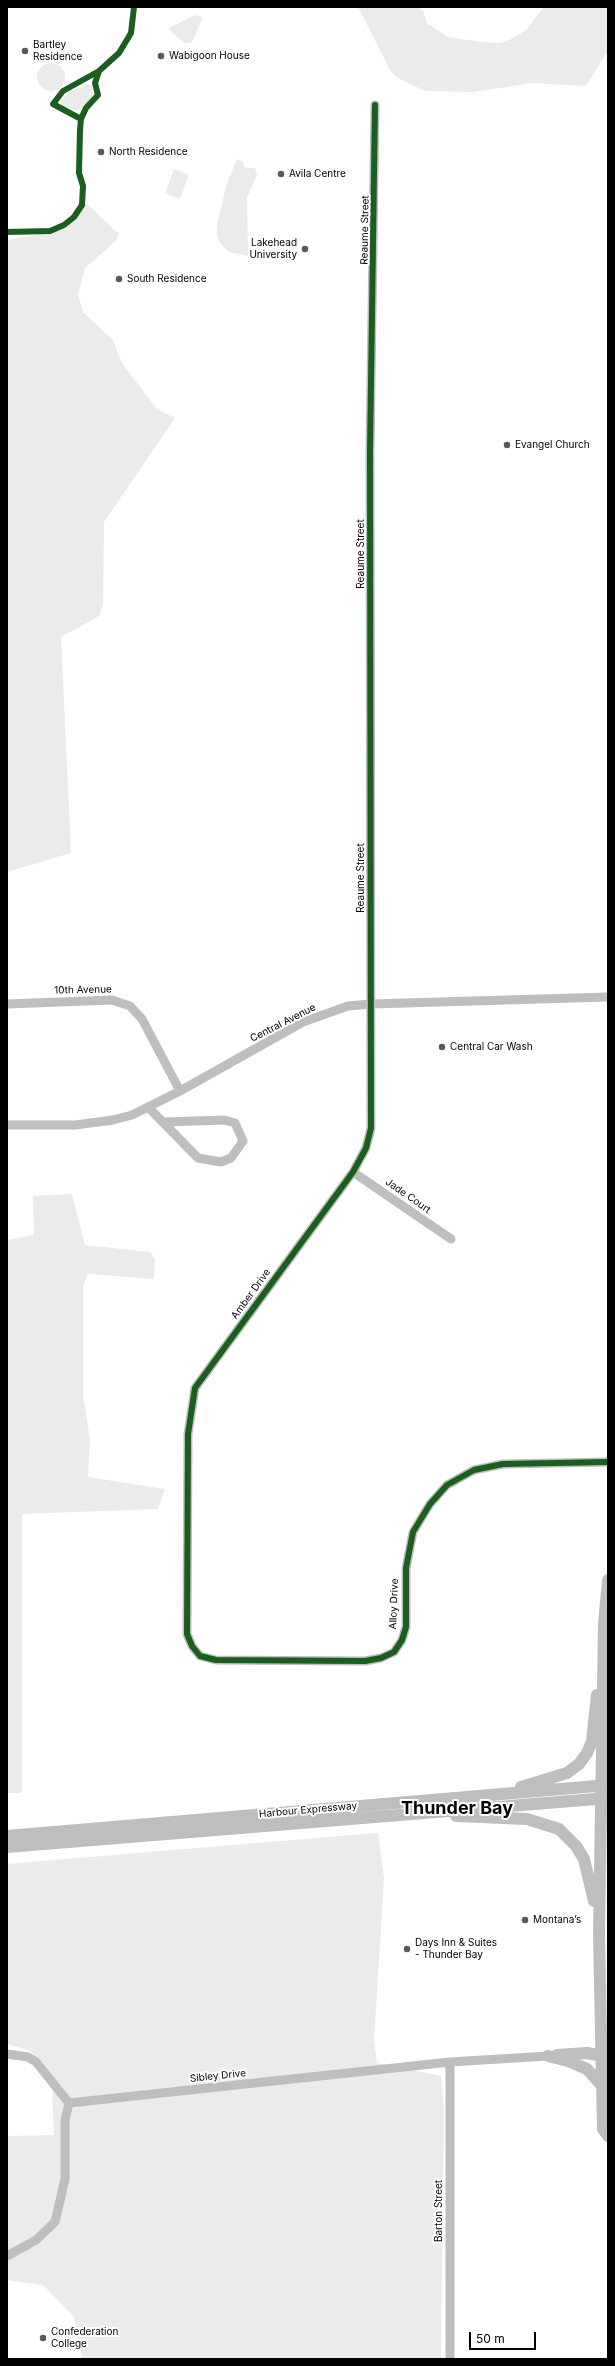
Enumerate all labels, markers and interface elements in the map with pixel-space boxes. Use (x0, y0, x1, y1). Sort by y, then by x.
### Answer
place label: Bartley Residence (33, 39, 82, 62)
marker: Bartley Residence (20, 46, 30, 56)
place label: Wabigoon House (169, 50, 250, 62)
marker: Wabigoon House (156, 51, 166, 61)
place label: North Residence (109, 146, 188, 158)
marker: North Residence (96, 147, 106, 157)
place label: Avila Centre (289, 168, 346, 180)
marker: Avila Centre (276, 169, 286, 179)
street label: Reaume Street (358, 195, 372, 265)
place label: Lakehead University (249, 237, 297, 260)
marker: Lakehead University (300, 244, 310, 254)
place label: South Residence (127, 273, 207, 285)
marker: South Residence (114, 274, 124, 284)
place label: Evangel Church (515, 439, 590, 451)
marker: Evangel Church (502, 440, 512, 450)
street label: Reaume Street (355, 519, 367, 589)
street label: Reaume Street (355, 843, 367, 913)
street label: 10th Avenue (54, 983, 112, 997)
street label: Central Avenue (248, 1001, 318, 1045)
place label: Central Car Wash (450, 1041, 533, 1053)
marker: Central Car Wash (437, 1042, 447, 1052)
street label: Jade Court (383, 1176, 433, 1216)
street label: Amber Drive (229, 1267, 273, 1321)
street label: Alloy Drive (387, 1578, 401, 1630)
district label: Thunder Bay (401, 1798, 513, 1820)
street label: Harbour Expressway (258, 1800, 358, 1820)
place label: Montana’s (533, 1914, 581, 1926)
marker: Montana’s (520, 1915, 530, 1925)
place label: Days Inn & Suites - Thunder Bay (415, 1937, 497, 1960)
marker: Days Inn & Suites - Thunder Bay (402, 1944, 412, 1954)
street label: Sibley Drive (189, 2067, 247, 2085)
street label: Barton Street (433, 2180, 445, 2242)
scale bar (471, 2324, 538, 2350)
place label: Confederation College (51, 2326, 118, 2350)
text: 50 m (476, 2331, 505, 2346)
marker: Confederation College (38, 2333, 48, 2343)

